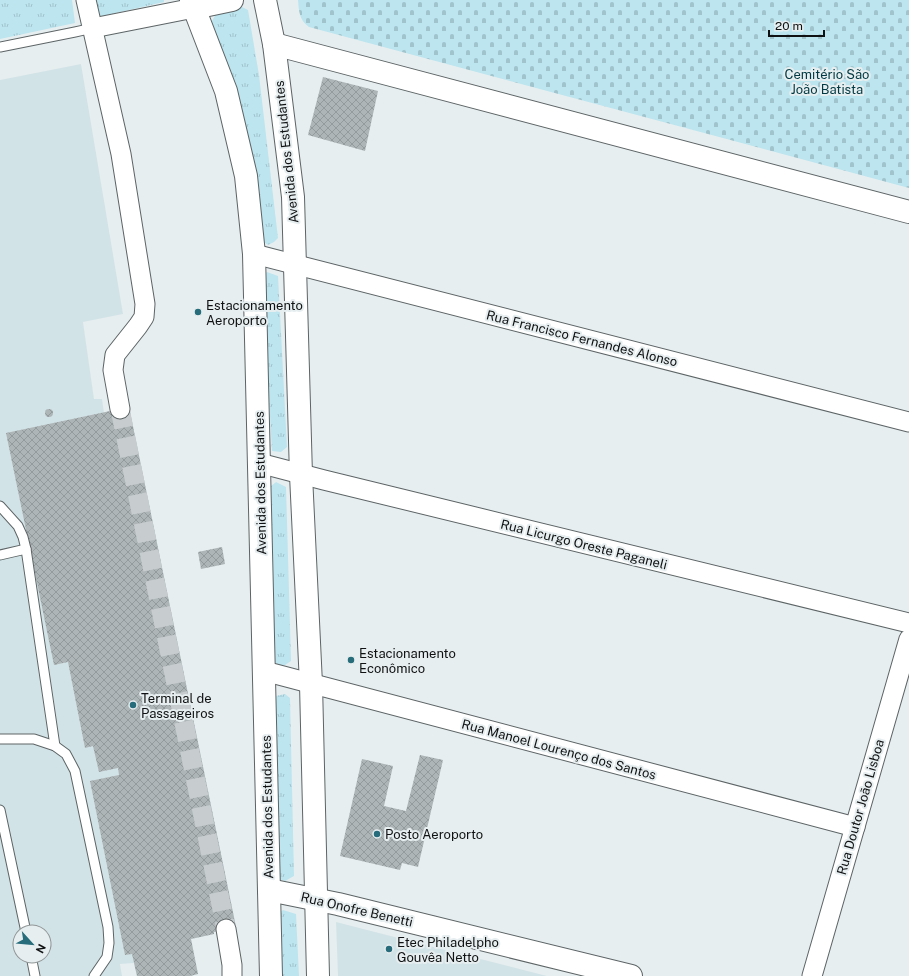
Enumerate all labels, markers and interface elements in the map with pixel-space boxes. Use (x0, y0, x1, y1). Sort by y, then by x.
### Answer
scale bar (769, 12, 824, 38)
text: 20 m (775, 19, 803, 33)
park label: Cemitério São João Batista (785, 67, 869, 97)
street label: Avenida dos Estudantes (272, 80, 301, 224)
place label: Estacionamento Aeroporto (206, 298, 303, 328)
marker: Estacionamento Aeroporto (193, 307, 203, 317)
street label: Rua Francisco Fernandes Alonso (485, 307, 679, 370)
street label: Avenida dos Estudantes (252, 411, 269, 555)
street label: Rua Licurgo Oreste Paganeli (499, 517, 669, 572)
place label: Estacionamento Econômico (359, 646, 456, 676)
marker: Estacionamento Econômico (346, 655, 356, 665)
place label: Terminal de Passageiros (141, 691, 214, 721)
marker: Terminal de Passageiros (128, 700, 138, 710)
street label: Rua Manoel Lourenço dos Santos (460, 716, 658, 783)
street label: Avenida dos Estudantes (259, 735, 276, 879)
street label: Rua Doutor João Lisboa (834, 738, 887, 877)
place label: Posto Aeroporto (385, 827, 483, 842)
marker: Posto Aeroporto (372, 829, 382, 839)
street label: Rua Onofre Benetti (299, 889, 414, 930)
north arrow (12, 924, 52, 964)
place label: Etec Philadelpho Gouvêa Netto (397, 935, 499, 965)
text: N (34, 942, 48, 955)
marker: Etec Philadelpho Gouvêa Netto (384, 944, 394, 954)

